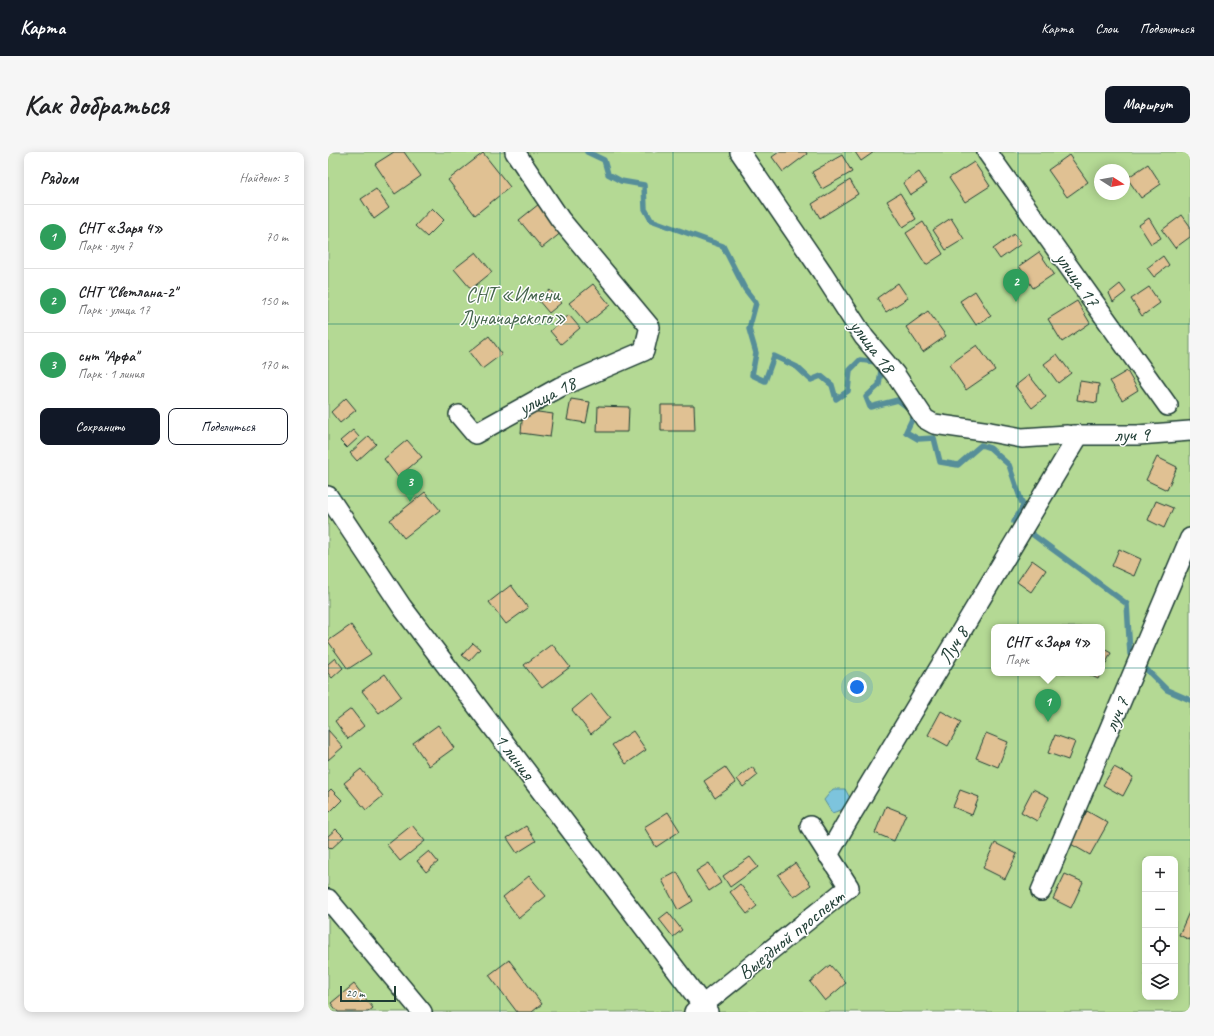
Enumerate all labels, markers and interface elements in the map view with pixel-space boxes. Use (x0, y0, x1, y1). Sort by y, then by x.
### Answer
text: Карта (20, 16, 65, 40)
text: Карта (1041, 20, 1073, 37)
text: Слои (1095, 20, 1118, 37)
text: Поделиться (1140, 20, 1194, 37)
button: Маршрут (1105, 86, 1190, 123)
text: Как добраться (24, 87, 169, 122)
north arrow (1094, 164, 1130, 200)
text: Рядом (40, 168, 78, 189)
text: Найдено: 3 (240, 170, 288, 186)
text: СНТ «Заря 4» (78, 219, 163, 238)
text: 1 (50, 229, 56, 245)
text: 70 m (266, 229, 288, 245)
text: Парк · луч 7 (78, 238, 133, 254)
street label: улица 17 (1049, 246, 1106, 312)
pin: 2 (1003, 269, 1029, 302)
park label: СНТ «Имени Луначарского» (460, 282, 566, 330)
text: СНТ "Светлана-2" (78, 283, 177, 302)
text: 2 (50, 293, 56, 309)
text: 150 m (260, 293, 288, 309)
text: Парк · улица 17 (78, 302, 150, 318)
street label: улица 18 (844, 314, 902, 380)
text: снт "Арфа" (78, 347, 138, 366)
text: 3 (50, 357, 56, 373)
text: 170 m (260, 357, 288, 373)
text: Парк · 1 линия (78, 366, 144, 382)
street label: улица 18 (513, 369, 582, 421)
button: Сохранить (40, 408, 160, 445)
button: Поделиться (168, 408, 288, 445)
street label: луч 9 (1114, 422, 1152, 447)
pin: 3 (397, 469, 423, 502)
street label: Луч 8 (933, 620, 975, 669)
popup (991, 624, 1105, 676)
text: СНТ «Заря 4» (1006, 633, 1090, 652)
text: Парк (1006, 652, 1029, 668)
your location (847, 677, 867, 697)
pin: 1 (1035, 689, 1061, 722)
street label: луч 7 (1098, 692, 1135, 735)
street label: 1 линия (489, 728, 542, 786)
map controls (1142, 856, 1178, 1000)
button: + (1142, 856, 1178, 892)
street label: Выездной проспект (733, 883, 851, 986)
button: − (1142, 892, 1178, 928)
button: locate (1142, 928, 1178, 964)
button: layers (1142, 964, 1178, 1000)
scale bar (340, 984, 396, 1003)
text: 20 m (346, 986, 365, 1000)

